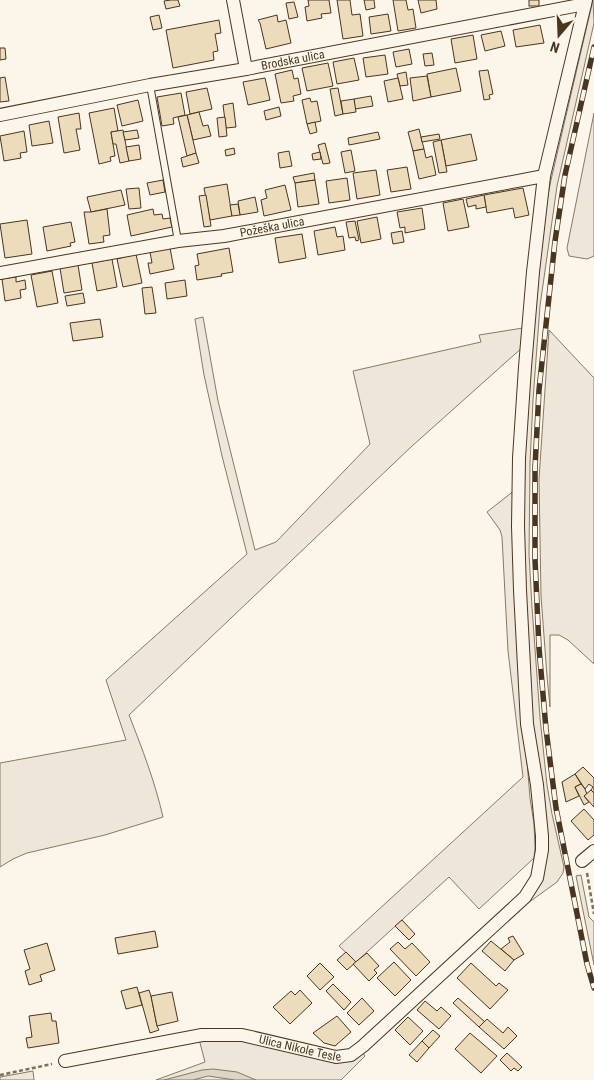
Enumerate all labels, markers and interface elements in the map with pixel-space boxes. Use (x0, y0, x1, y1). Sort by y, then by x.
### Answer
north arrow (534, 10, 584, 60)
text: N (548, 38, 561, 56)
street label: Brodska ulica (260, 47, 326, 73)
street label: Požeška ulica (239, 214, 306, 240)
street label: Ulica Nikole Tesle (257, 1032, 342, 1064)

